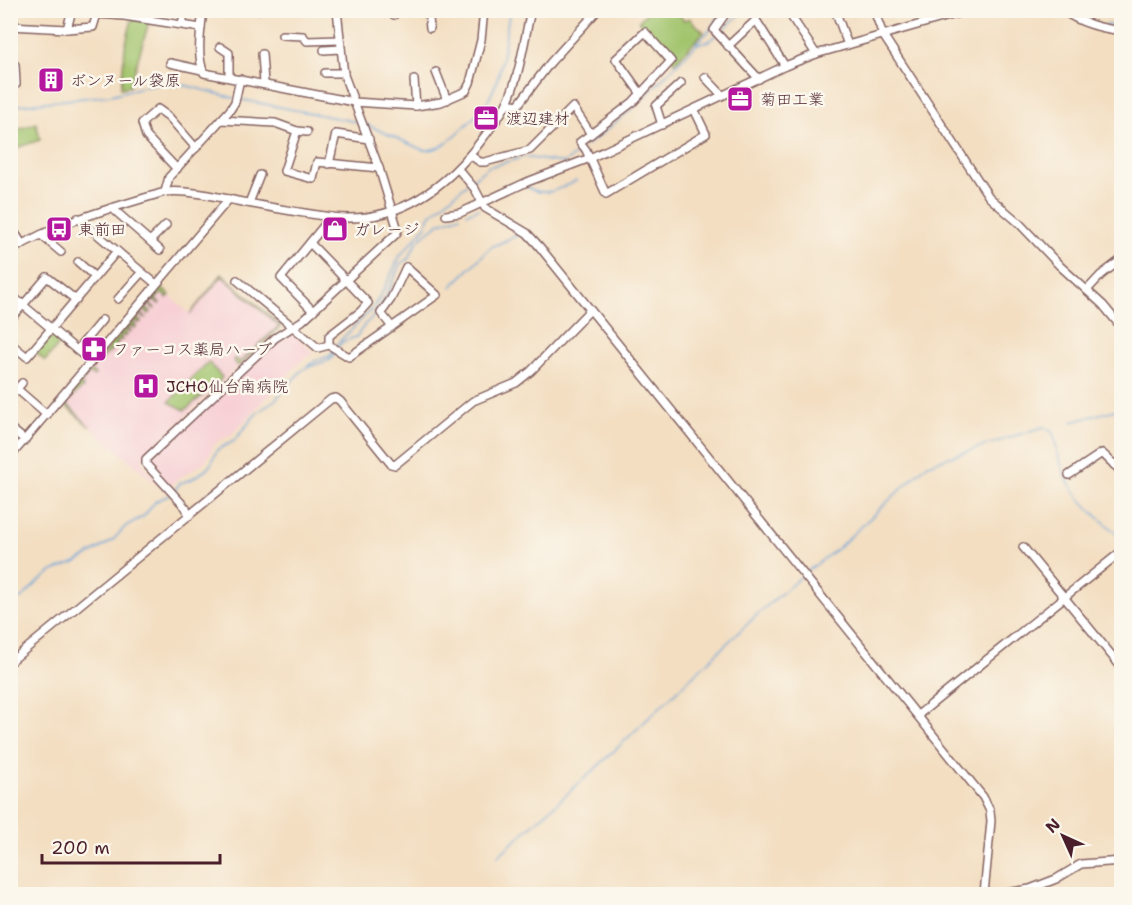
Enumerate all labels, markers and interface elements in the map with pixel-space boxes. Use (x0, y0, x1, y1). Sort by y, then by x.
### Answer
building icon: ボンヌール袋原 (36, 65, 66, 95)
place label: ボンヌール袋原 (70, 70, 180, 91)
office icon: 菊田工業 (725, 84, 755, 114)
place label: 菊田工業 (760, 89, 824, 110)
office icon: 渡辺建材 (471, 103, 501, 133)
place label: 渡辺建材 (506, 108, 570, 129)
bus stop icon: 東前田 (44, 214, 74, 244)
shop icon: ガレージ (320, 214, 350, 244)
place label: 東前田 (78, 219, 126, 240)
place label: ガレージ (354, 219, 419, 240)
pharmacy icon: ファーコス薬局ハーブ (79, 334, 109, 364)
place label: ファーコス薬局ハーブ (113, 339, 272, 360)
hospital icon: JCHO仙台南病院 (131, 371, 161, 401)
place label: JCHO仙台南病院 (166, 376, 288, 397)
north arrow (1033, 806, 1093, 866)
text: N (1041, 814, 1065, 838)
scale bar (42, 827, 220, 865)
text: 200 m (51, 836, 110, 860)

